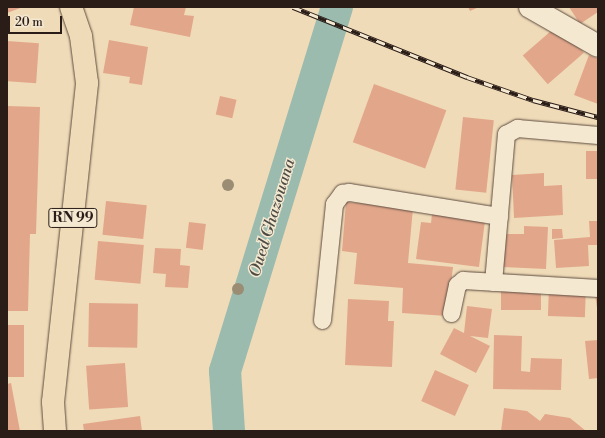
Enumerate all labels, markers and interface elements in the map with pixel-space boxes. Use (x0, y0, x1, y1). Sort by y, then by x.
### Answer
scale bar (10, 8, 64, 34)
text: 20 m (15, 15, 43, 30)
water label: Oued Ghazouana (245, 157, 299, 279)
road number: RN 99 (48, 206, 98, 230)

